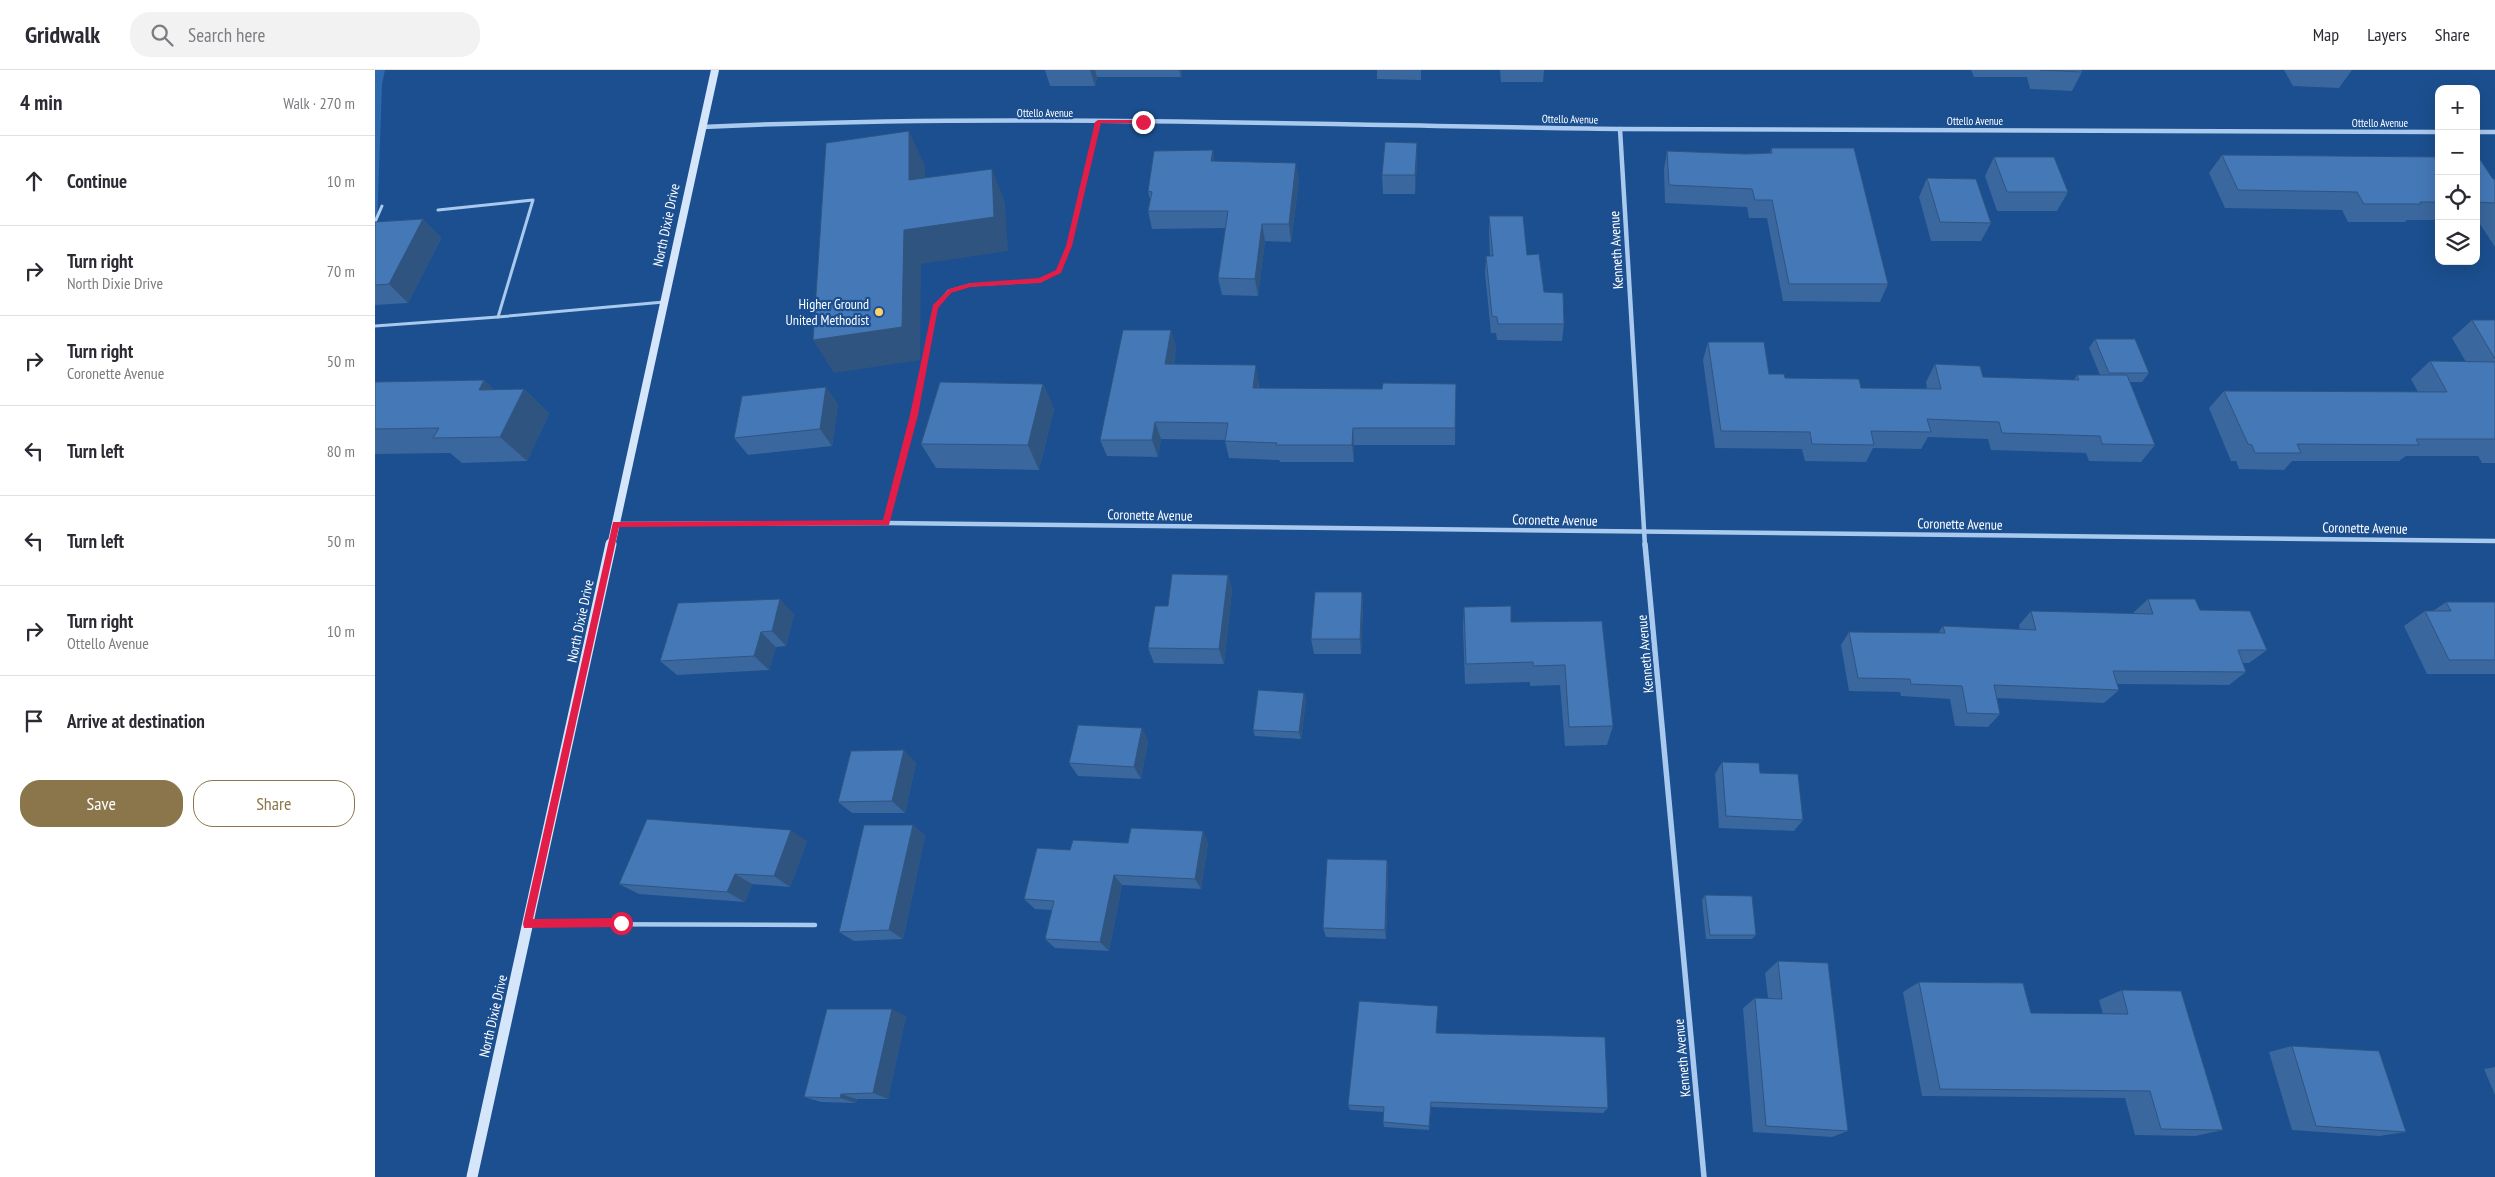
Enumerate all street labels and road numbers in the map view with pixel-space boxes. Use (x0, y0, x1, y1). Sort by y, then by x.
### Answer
street label: Ottello Avenue (1017, 106, 1074, 120)
street label: Ottello Avenue (1542, 112, 1599, 126)
street label: Ottello Avenue (1947, 114, 2004, 128)
street label: Ottello Avenue (2352, 116, 2409, 130)
street label: North Dixie Drive (648, 182, 684, 268)
street label: Kenneth Avenue (1605, 210, 1627, 290)
street label: Coronette Avenue (1107, 505, 1193, 525)
street label: Coronette Avenue (1512, 510, 1598, 530)
street label: Coronette Avenue (1917, 514, 2003, 534)
street label: Coronette Avenue (2322, 518, 2408, 538)
street label: North Dixie Drive (562, 578, 598, 664)
street label: Kenneth Avenue (1633, 614, 1657, 694)
street label: North Dixie Drive (475, 973, 511, 1059)
street label: Kenneth Avenue (1670, 1018, 1694, 1098)

